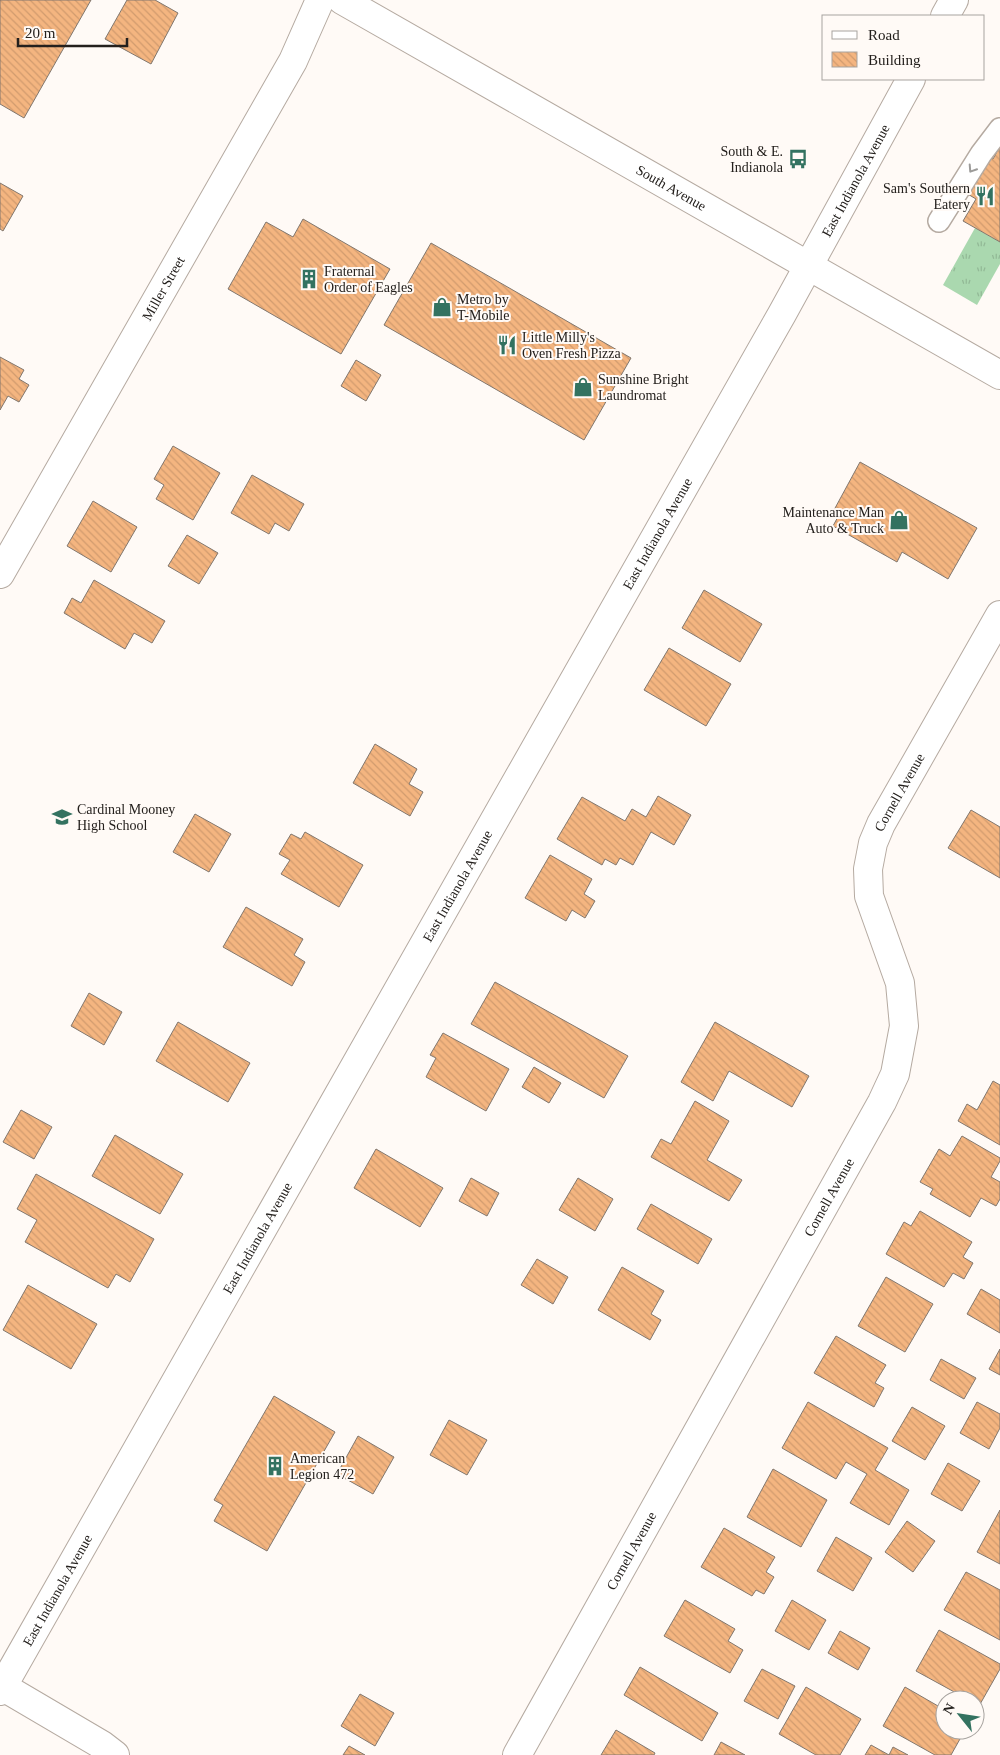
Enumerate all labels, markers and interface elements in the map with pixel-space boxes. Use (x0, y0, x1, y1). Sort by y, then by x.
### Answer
scale bar (18, 15, 126, 47)
legend (822, 15, 985, 80)
text: 20 m (25, 25, 56, 41)
text: Road (868, 27, 900, 43)
text: Building (868, 52, 921, 68)
street label: East Indianola Avenue (819, 122, 893, 239)
place label: South & E. Indianola (720, 144, 784, 175)
bus stop icon: South & E. Indianola (787, 148, 809, 170)
street label: South Avenue (633, 162, 709, 214)
one-way arrow (969, 163, 978, 172)
place label: Sam's Southern Eatery (883, 181, 970, 212)
restaurant icon: Sam's Southern Eatery (974, 185, 996, 207)
street label: Miller Street (139, 254, 188, 323)
place label: Fraternal Order of Eagles (324, 264, 413, 295)
building icon: Fraternal Order of Eagles (298, 268, 320, 290)
place label: Metro by T-Mobile (457, 292, 509, 323)
shop icon: Metro by T-Mobile (431, 296, 453, 318)
place label: Little Milly's Oven Fresh Pizza (522, 330, 622, 361)
restaurant icon: Little Milly's Oven Fresh Pizza (496, 334, 518, 356)
place label: Sunshine Bright Laundromat (598, 372, 689, 403)
shop icon: Sunshine Bright Laundromat (572, 376, 594, 398)
street label: East Indianola Avenue (620, 475, 695, 592)
place label: Maintenance Man Auto & Truck (783, 505, 884, 536)
shop icon: Maintenance Man Auto & Truck (888, 509, 910, 531)
street label: Cornell Avenue (872, 751, 928, 834)
place label: Cardinal Mooney High School (77, 802, 175, 833)
school or university icon: Cardinal Mooney High School (51, 806, 73, 828)
street label: East Indianola Avenue (420, 828, 495, 944)
street label: Cornell Avenue (801, 1156, 857, 1239)
street label: East Indianola Avenue (220, 1180, 295, 1297)
place label: American Legion 472 (290, 1451, 354, 1482)
building icon: American Legion 472 (264, 1455, 286, 1477)
street label: Cornell Avenue (604, 1509, 659, 1593)
street label: East Indianola Avenue (20, 1532, 95, 1649)
north arrow (935, 1690, 985, 1740)
text: N (940, 1701, 958, 1717)

